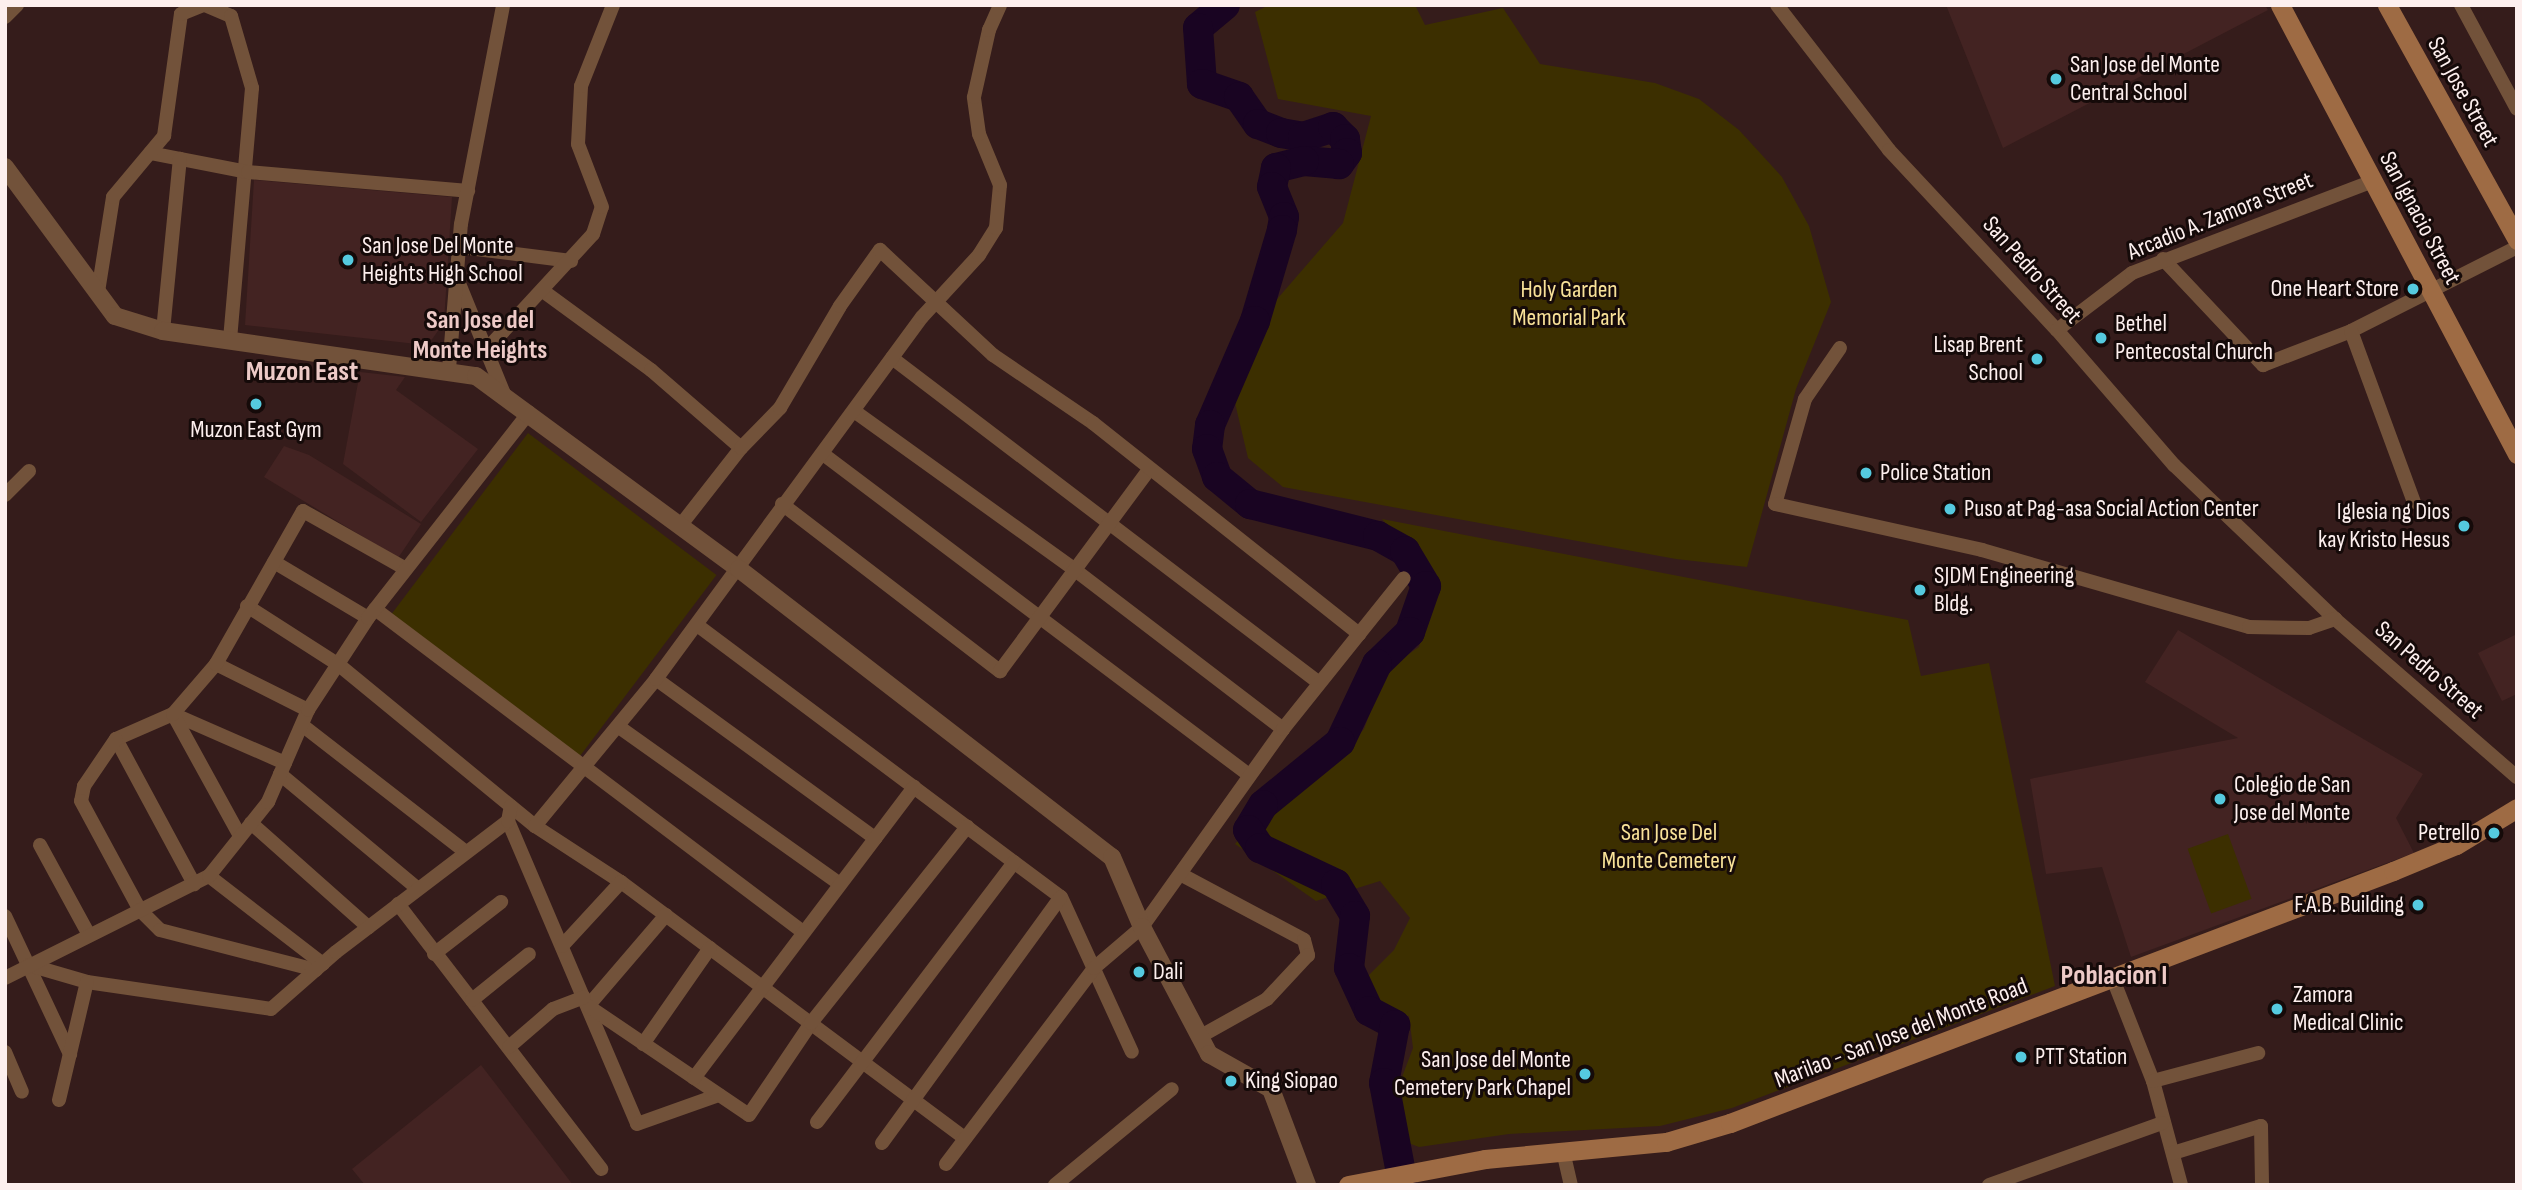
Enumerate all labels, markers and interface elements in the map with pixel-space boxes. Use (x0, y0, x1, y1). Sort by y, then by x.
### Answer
street label: San Jose Street (2421, 32, 2505, 152)
place label: San Jose del Monte Central School (2070, 51, 2220, 107)
marker: San Jose del Monte Central School (2048, 71, 2064, 87)
street label: San Ignacio Street (2373, 147, 2467, 289)
street label: Arcadio A. Zamora Street (2123, 166, 2317, 266)
street label: San Pedro Street (1976, 210, 2088, 330)
place label: San Jose Del Monte Heights High School (362, 232, 523, 288)
marker: San Jose Del Monte Heights High School (340, 252, 356, 268)
place label: One Heart Store (2271, 275, 2399, 303)
park label: Holy Garden Memorial Park (1512, 276, 1626, 332)
marker: One Heart Store (2405, 281, 2421, 297)
district label: San Jose del Monte Heights (413, 305, 547, 366)
place label: Bethel Pentecostal Church (2115, 310, 2273, 366)
marker: Bethel Pentecostal Church (2093, 330, 2109, 346)
place label: Lisap Brent School (1934, 331, 2023, 387)
marker: Lisap Brent School (2029, 351, 2045, 367)
district label: Muzon East (246, 355, 358, 389)
marker: Muzon East Gym (248, 396, 264, 412)
place label: Muzon East Gym (190, 416, 322, 444)
place label: Police Station (1880, 459, 1991, 487)
marker: Police Station (1858, 465, 1874, 481)
place label: Puso at Pag-asa Social Action Center (1964, 495, 2259, 523)
place label: Iglesia ng Dios kay Kristo Hesus (2318, 498, 2450, 554)
marker: Puso at Pag-asa Social Action Center (1942, 501, 1958, 517)
marker: Iglesia ng Dios kay Kristo Hesus (2456, 518, 2472, 534)
place label: SJDM Engineering Bldg. (1934, 562, 2074, 618)
marker: SJDM Engineering Bldg. (1912, 582, 1928, 598)
street label: San Pedro Street (2369, 615, 2489, 725)
place label: Colegio de San Jose del Monte (2234, 771, 2351, 827)
marker: Colegio de San Jose del Monte (2212, 791, 2228, 807)
park label: San Jose Del Monte Cemetery (1602, 819, 1736, 875)
place label: Petrello (2418, 819, 2480, 847)
marker: Petrello (2486, 825, 2502, 841)
place label: F.A.B. Building (2294, 891, 2404, 919)
marker: F.A.B. Building (2410, 897, 2426, 913)
place label: Dali (1153, 958, 1183, 986)
district label: Poblacion I (2061, 959, 2167, 993)
marker: Dali (1131, 964, 1147, 980)
street label: Marilao - San Jose del Monte Road (1770, 971, 2032, 1095)
place label: Zamora Medical Clinic (2293, 981, 2404, 1037)
marker: Zamora Medical Clinic (2267, 999, 2287, 1019)
place label: PTT Station (2035, 1043, 2127, 1071)
place label: San Jose del Monte Cemetery Park Chapel (1394, 1046, 1571, 1102)
marker: PTT Station (2013, 1049, 2029, 1065)
marker: San Jose del Monte Cemetery Park Chapel (1577, 1066, 1593, 1082)
place label: King Siopao (1245, 1067, 1338, 1095)
marker: King Siopao (1223, 1073, 1239, 1089)

